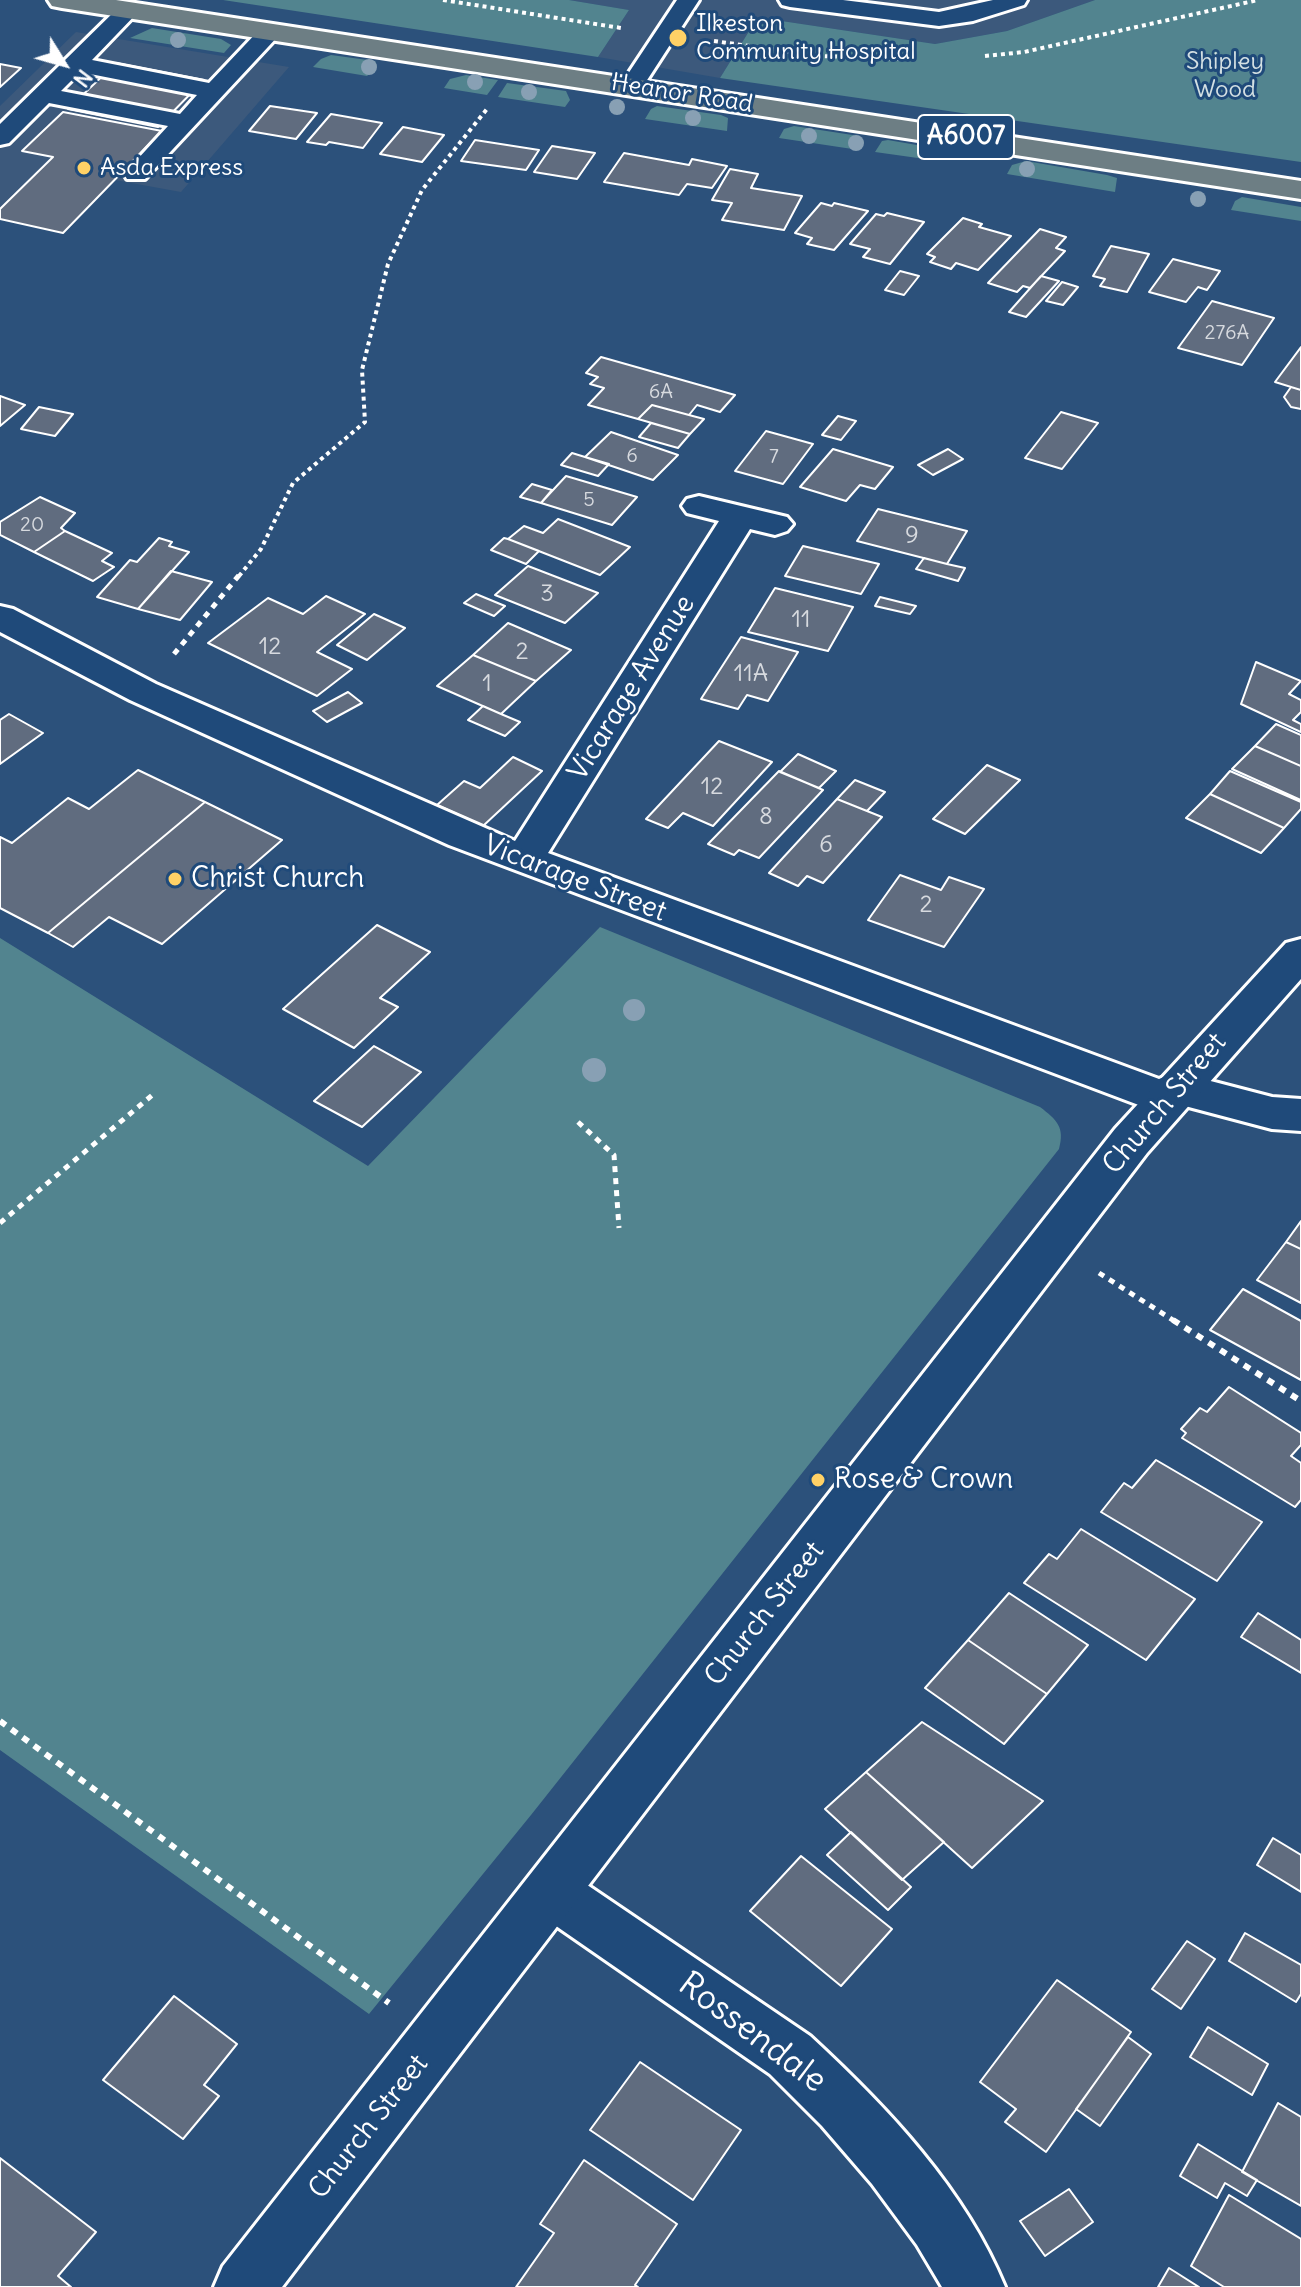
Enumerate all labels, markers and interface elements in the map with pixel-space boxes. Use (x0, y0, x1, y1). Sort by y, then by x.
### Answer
place label: Ilkeston Community Hospital (696, 10, 916, 66)
north arrow (24, 24, 104, 104)
marker: Ilkeston Community Hospital (667, 27, 689, 49)
park label: Shipley Wood (1186, 48, 1264, 104)
text: N (67, 64, 99, 93)
street label: Heanor Road (609, 69, 755, 119)
road number: A6007 (918, 115, 1014, 159)
place label: Asda Express (100, 154, 243, 182)
marker: Asda Express (75, 159, 93, 177)
house number: 276A (1205, 321, 1249, 345)
house number: 6A (649, 380, 673, 404)
house number: 6 (626, 444, 638, 468)
house number: 7 (769, 445, 779, 469)
house number: 5 (583, 488, 595, 512)
house number: 20 (20, 513, 44, 537)
house number: 9 (905, 522, 919, 550)
house number: 3 (540, 580, 554, 608)
street label: Vicarage Avenue (562, 589, 702, 787)
house number: 11 (791, 606, 811, 634)
house number: 12 (259, 633, 281, 661)
house number: 2 (515, 638, 529, 666)
house number: 11A (734, 660, 768, 688)
house number: 1 (482, 670, 492, 698)
house number: 12 (701, 773, 723, 801)
house number: 8 (759, 803, 773, 831)
street label: Vicarage Street (479, 829, 671, 929)
house number: 6 (819, 831, 833, 859)
place label: Christ Church (191, 862, 364, 896)
marker: Christ Church (166, 870, 184, 888)
house number: 2 (919, 891, 933, 919)
street label: Church Street (1096, 1027, 1234, 1181)
place label: Rose & Crown (834, 1463, 1013, 1497)
marker: Rose & Crown (809, 1471, 827, 1489)
street label: Church Street (698, 1535, 832, 1693)
street label: Rossendale (670, 1964, 834, 2102)
street label: Church Street (302, 2048, 436, 2206)

